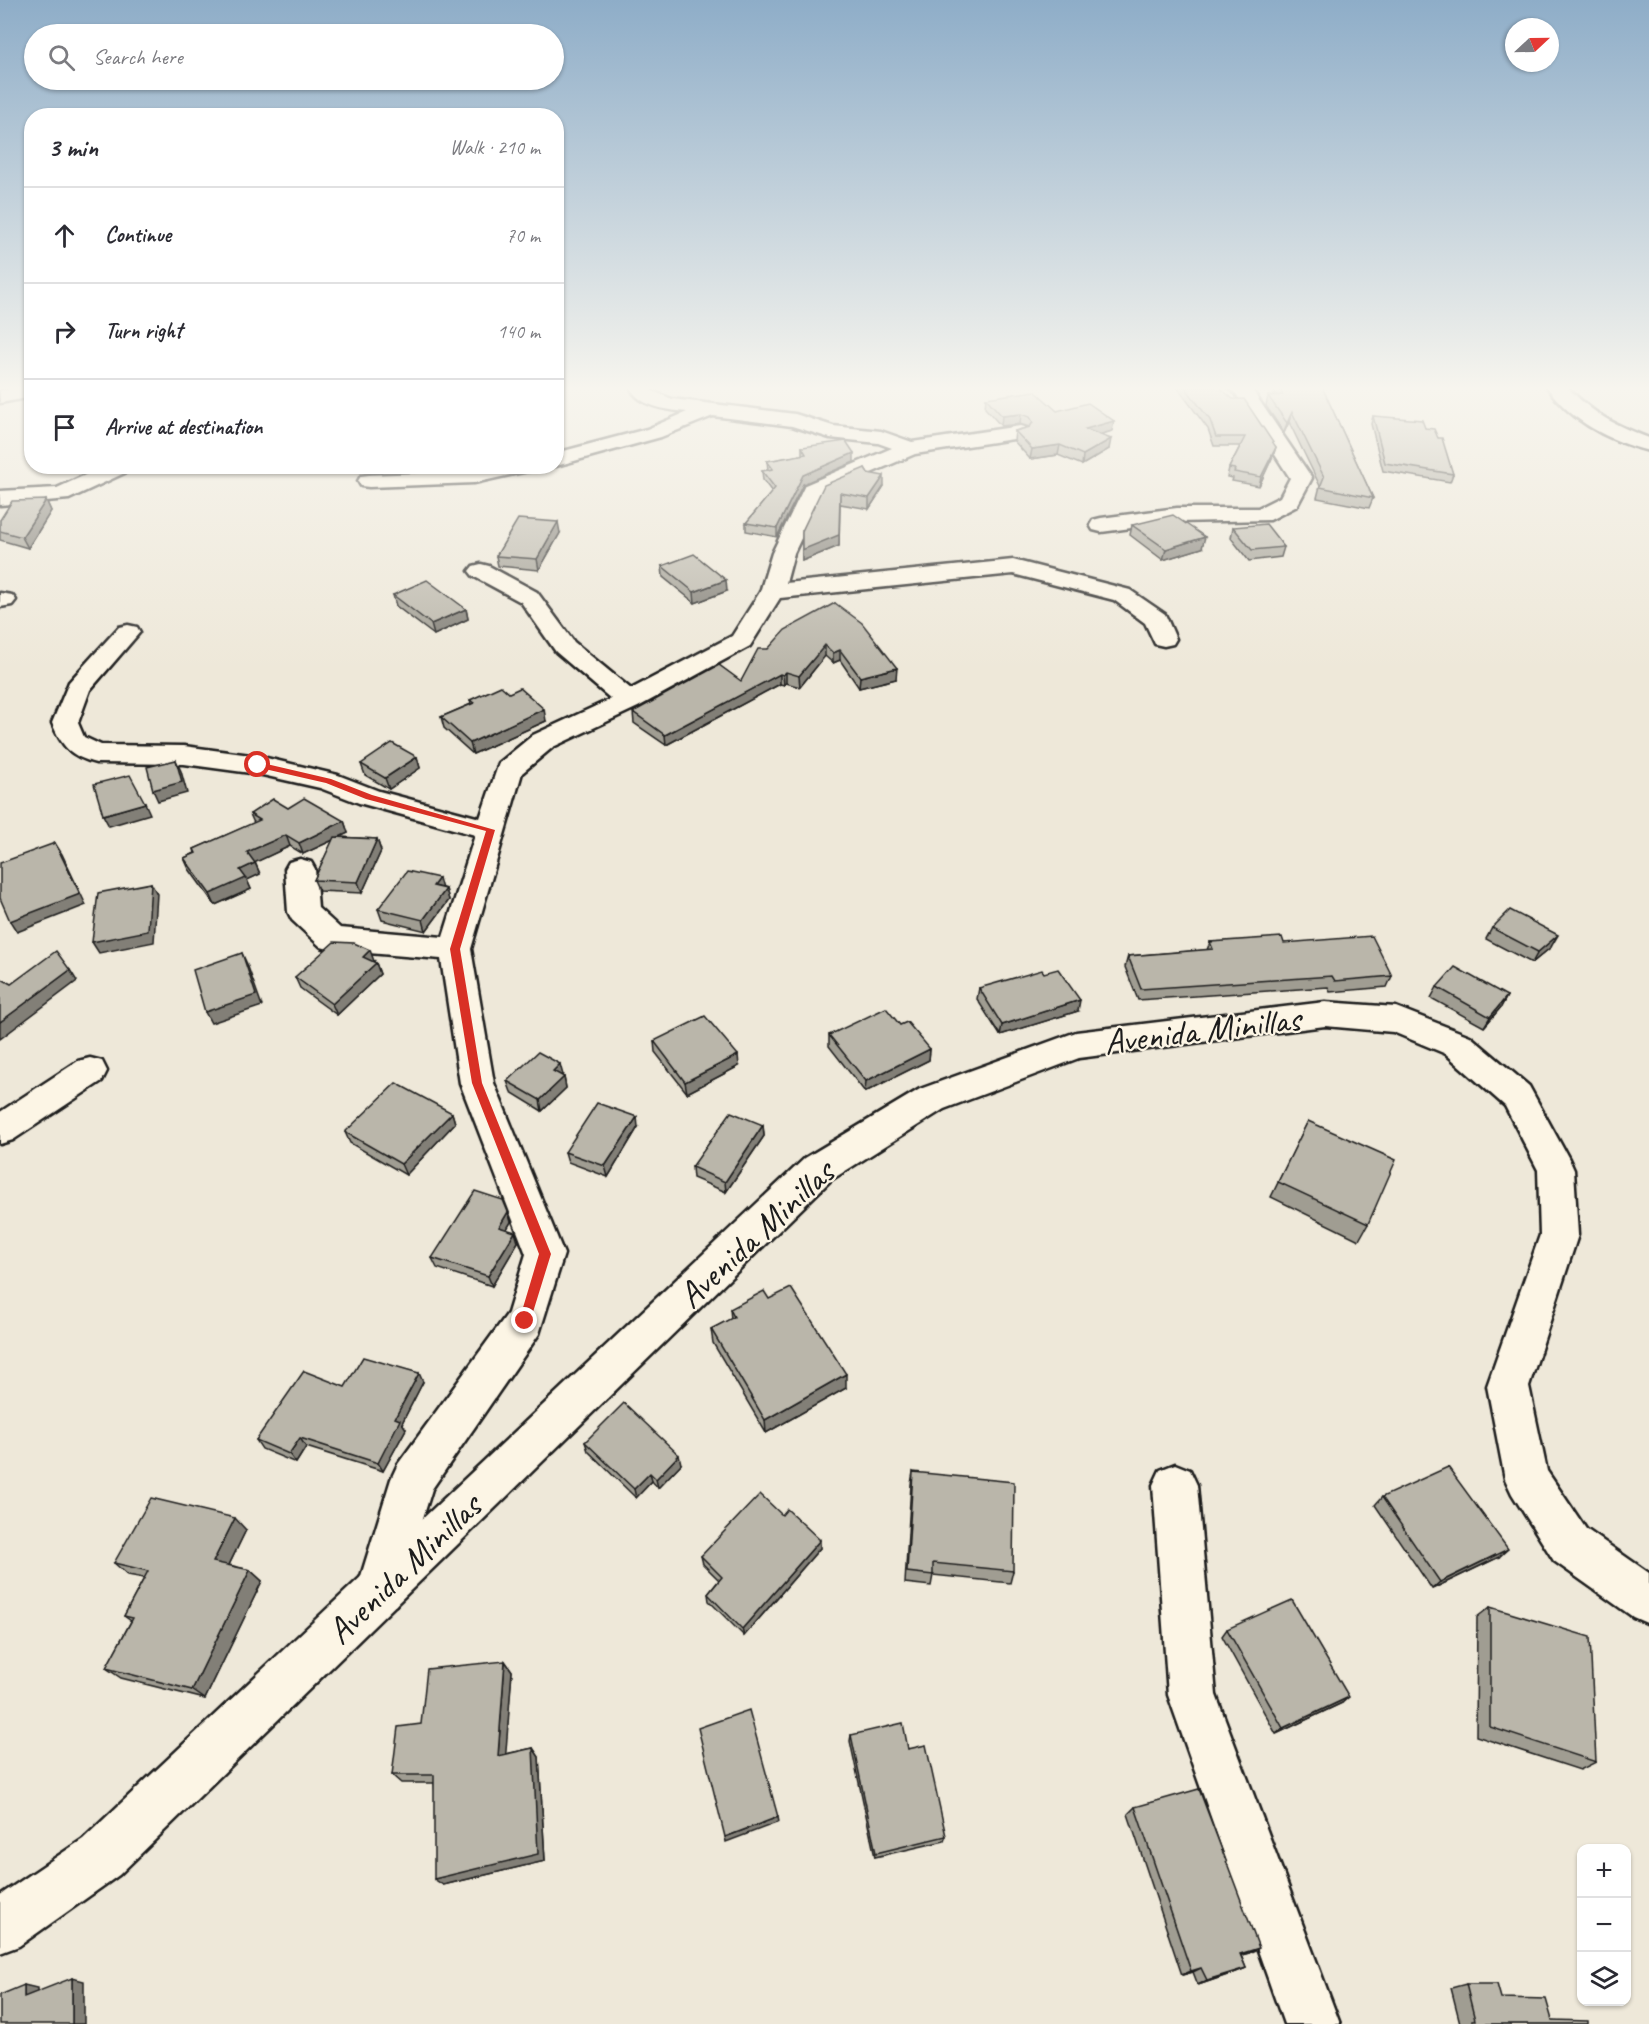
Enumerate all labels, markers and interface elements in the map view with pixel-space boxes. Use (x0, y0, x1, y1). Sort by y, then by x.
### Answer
north arrow (1505, 18, 1559, 72)
search box (24, 24, 564, 90)
icon: search (45, 41, 78, 74)
text: Search here (93, 43, 183, 71)
text: 3 min (48, 131, 98, 164)
text: Walk · 210 m (450, 135, 540, 160)
icon: ahead (48, 219, 81, 252)
text: Continue (105, 221, 171, 249)
text: 70 m (506, 223, 540, 248)
icon: right (48, 315, 81, 348)
text: Turn right (105, 317, 182, 345)
text: 140 m (497, 319, 540, 344)
icon: arrive (48, 411, 81, 444)
text: Arrive at destination (105, 413, 262, 441)
route start (244, 751, 270, 777)
street label: Avenida Minillas (1101, 995, 1306, 1065)
street label: Avenida Minillas (668, 1147, 846, 1318)
route end (511, 1307, 537, 1333)
street label: Avenida Minillas (317, 1481, 493, 1654)
map controls (1577, 1844, 1631, 2006)
button: + (1577, 1844, 1631, 1898)
button: − (1577, 1898, 1631, 1952)
button: layers (1577, 1952, 1631, 2006)

